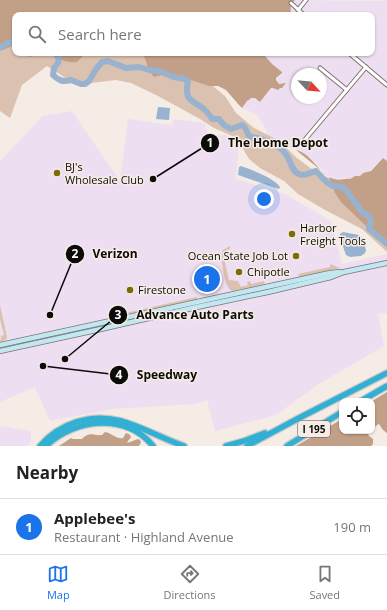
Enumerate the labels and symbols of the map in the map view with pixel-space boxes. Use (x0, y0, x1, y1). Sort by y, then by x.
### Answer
north arrow (291, 68, 327, 104)
callout: The Home Depot (200, 131, 336, 155)
text: 1 (207, 134, 213, 151)
text: The Home Depot (228, 134, 328, 151)
place label: BJ's Wholesale Club (65, 159, 144, 187)
marker: BJ's Wholesale Club (52, 168, 62, 178)
your location (254, 189, 274, 209)
place label: Harbor Freight Tools (300, 220, 366, 248)
marker: Harbor Freight Tools (287, 229, 297, 239)
callout: Verizon (65, 242, 146, 266)
text: 2 (72, 245, 79, 262)
text: Verizon (92, 245, 138, 262)
place label: Ocean State Job Lot (188, 248, 288, 263)
marker: Ocean State Job Lot (291, 251, 301, 261)
pin: 1 (194, 264, 220, 294)
place label: Chipotle (247, 264, 290, 279)
marker: Chipotle (234, 267, 244, 277)
place label: Firestone (138, 282, 186, 297)
marker: Firestone (125, 285, 135, 295)
callout: Advance Auto Parts (108, 303, 262, 327)
text: 3 (115, 306, 122, 323)
text: Advance Auto Parts (136, 306, 254, 323)
callout: Speedway (109, 363, 206, 387)
text: 4 (116, 366, 123, 383)
text: Speedway (137, 366, 197, 383)
road number: I 195 (298, 421, 330, 437)

